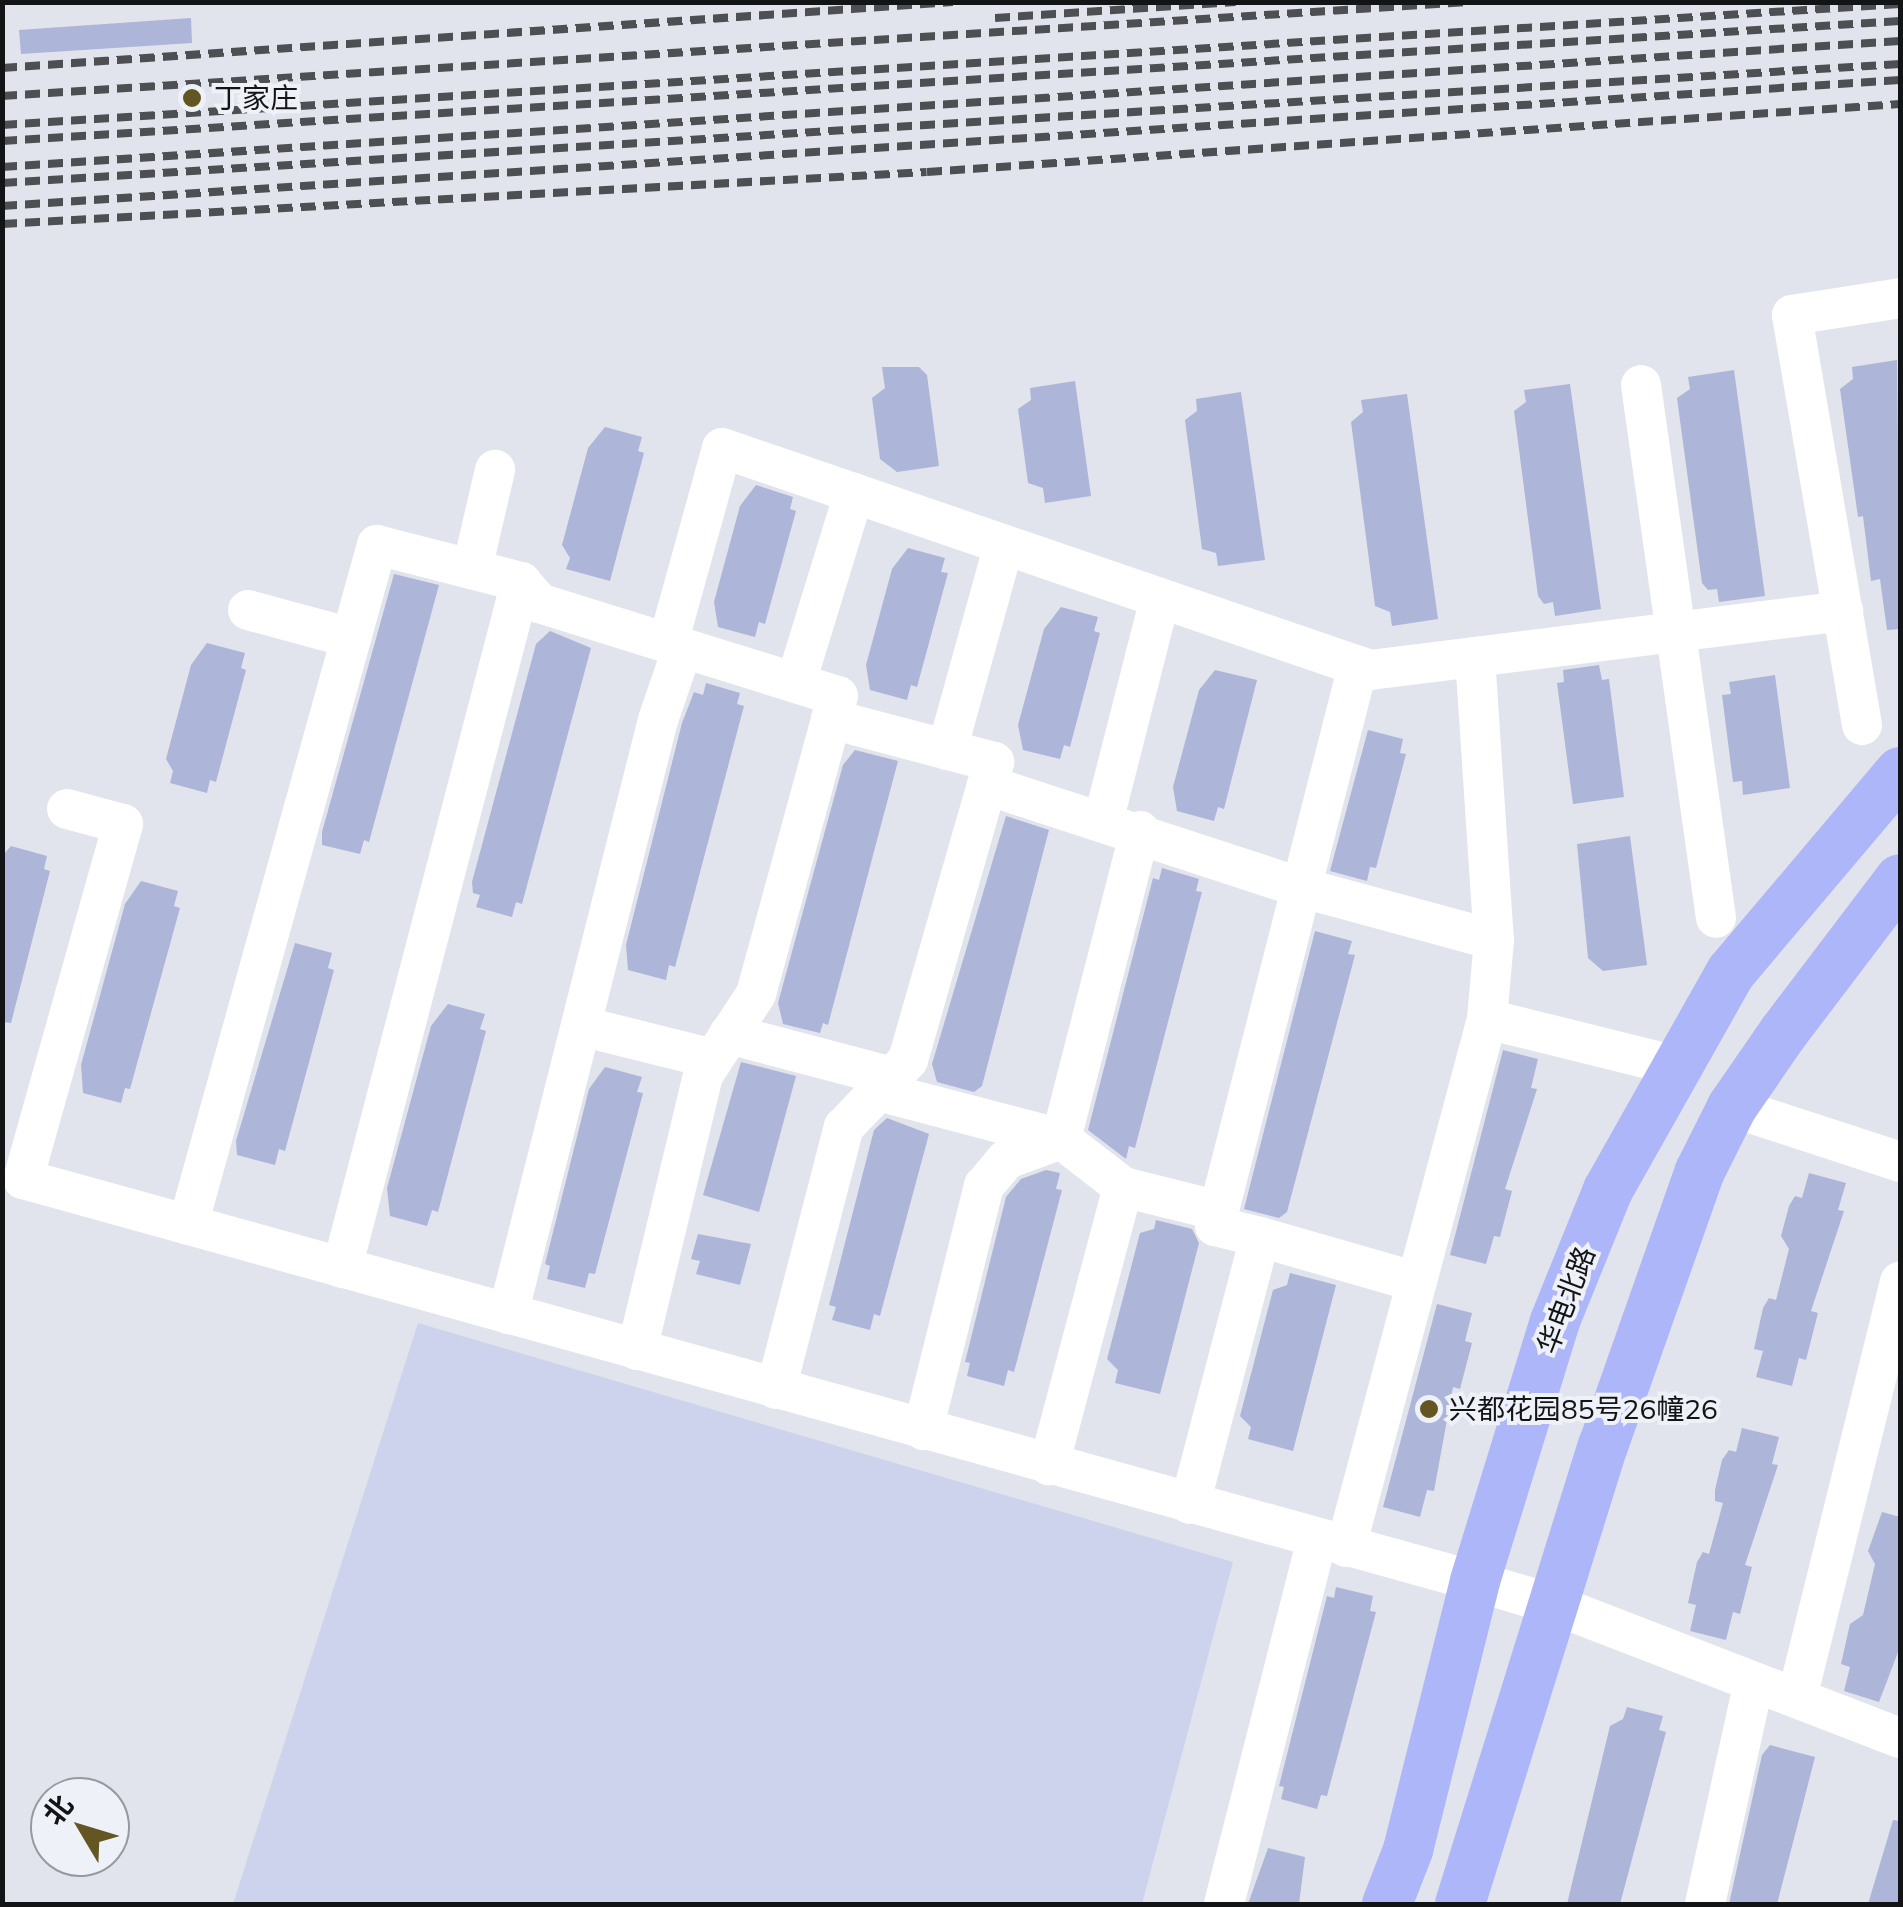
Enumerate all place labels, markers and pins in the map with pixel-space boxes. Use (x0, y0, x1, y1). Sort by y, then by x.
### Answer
place label: 丁家庄 (214, 81, 298, 115)
marker: 丁家庄 (179, 85, 205, 111)
place label: 兴都花园85号26幢26 (1449, 1392, 1718, 1426)
marker: 兴都花园85号26幢26 (1418, 1398, 1440, 1420)

